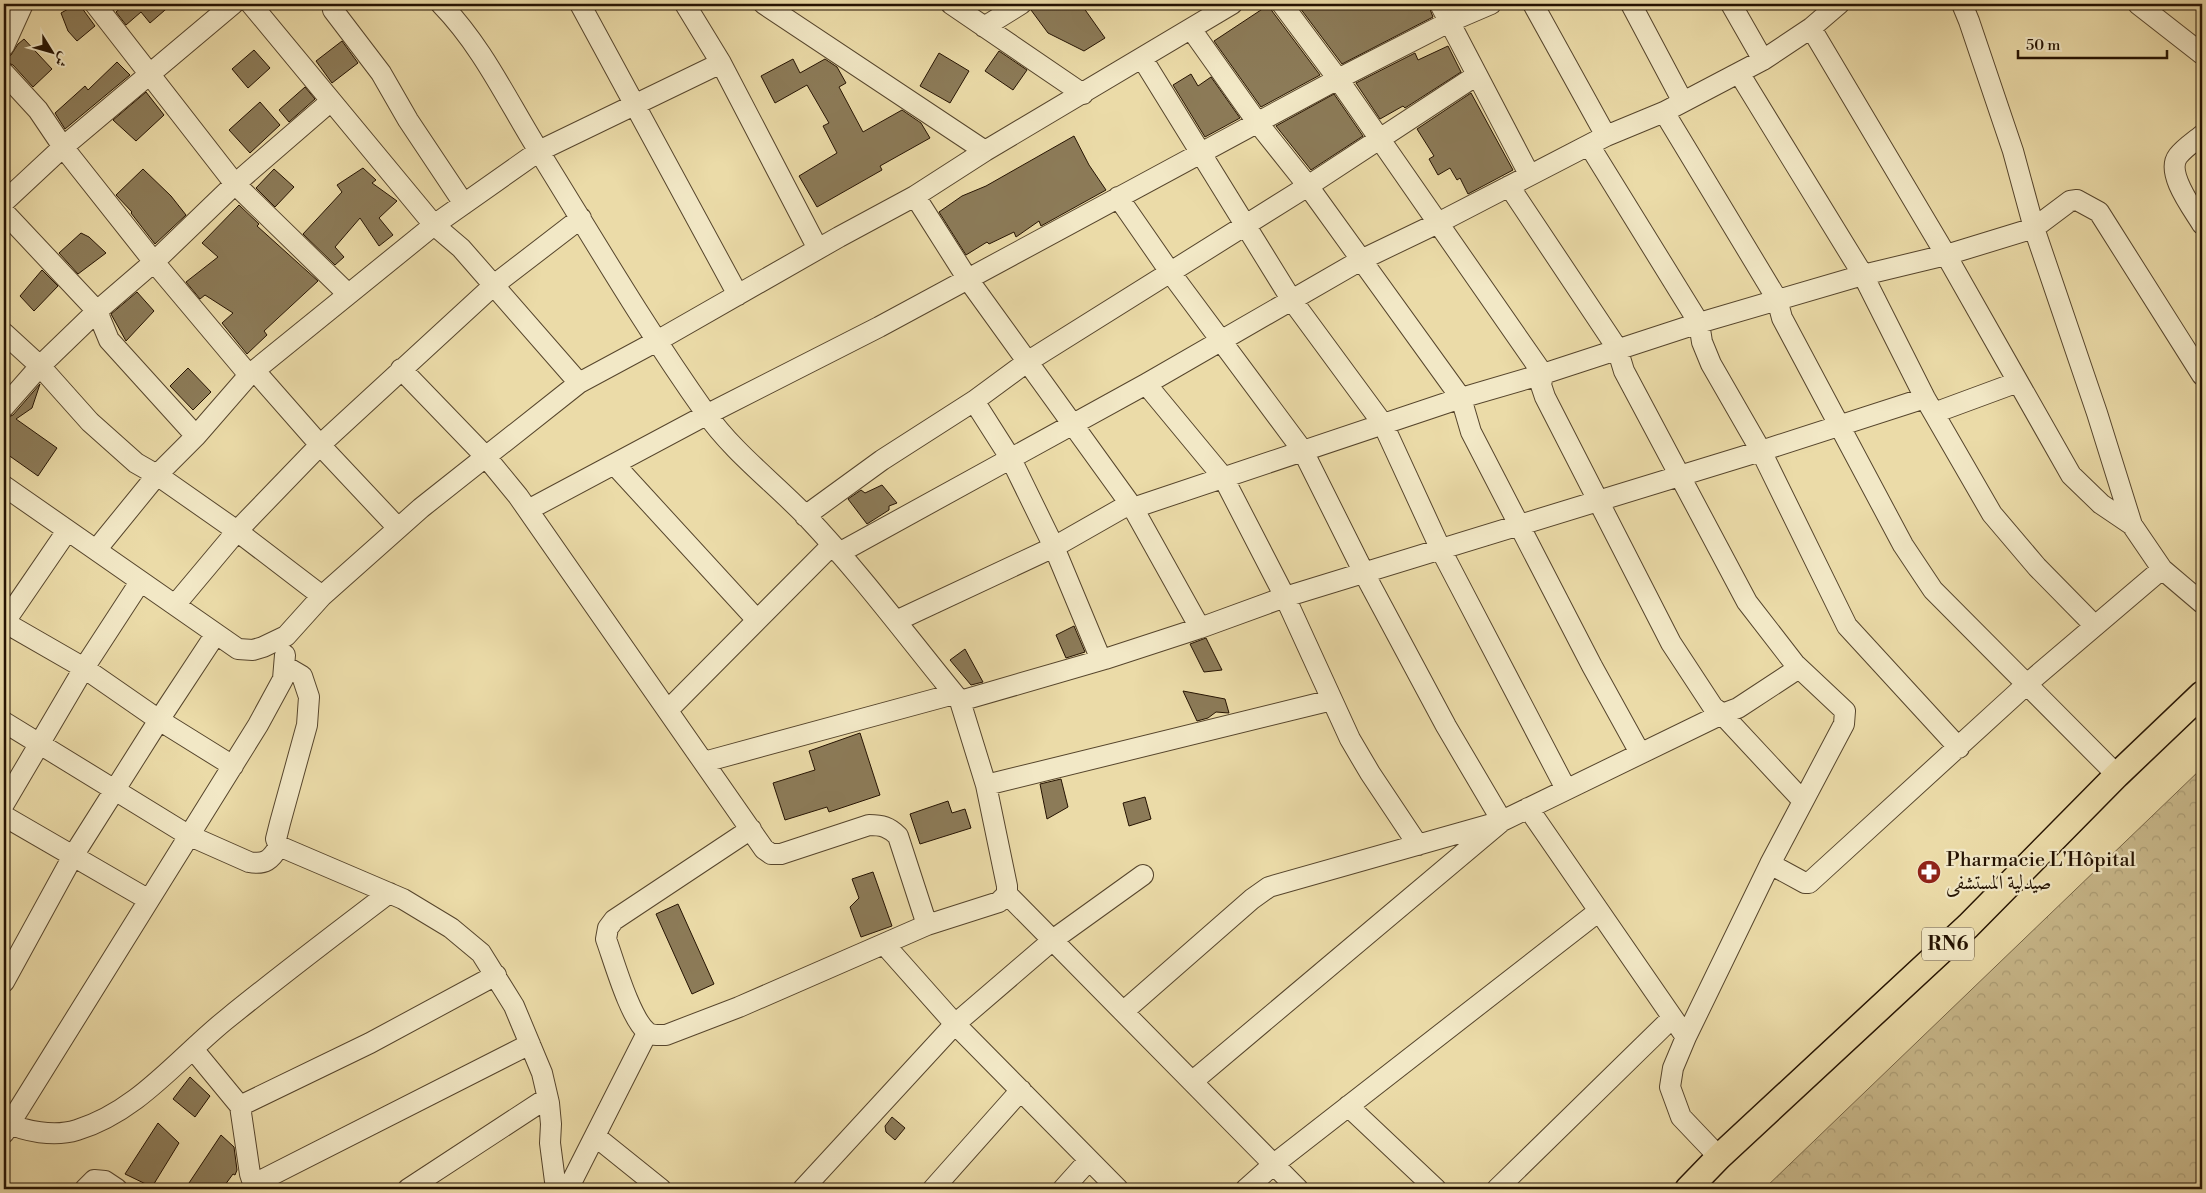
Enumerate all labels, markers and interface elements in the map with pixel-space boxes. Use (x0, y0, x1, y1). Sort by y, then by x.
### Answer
north arrow (28, 28, 78, 78)
scale bar (2018, 28, 2167, 60)
text: 50 m (2026, 36, 2060, 55)
text: ش (50, 48, 73, 70)
place label: Pharmacie L'Hôpital صيدلية المستشفى (1946, 848, 2136, 897)
pharmacy icon: Pharmacie L'Hôpital صيدلية المستشفى (1916, 859, 1942, 885)
road number: RN6 (1922, 928, 1974, 961)

